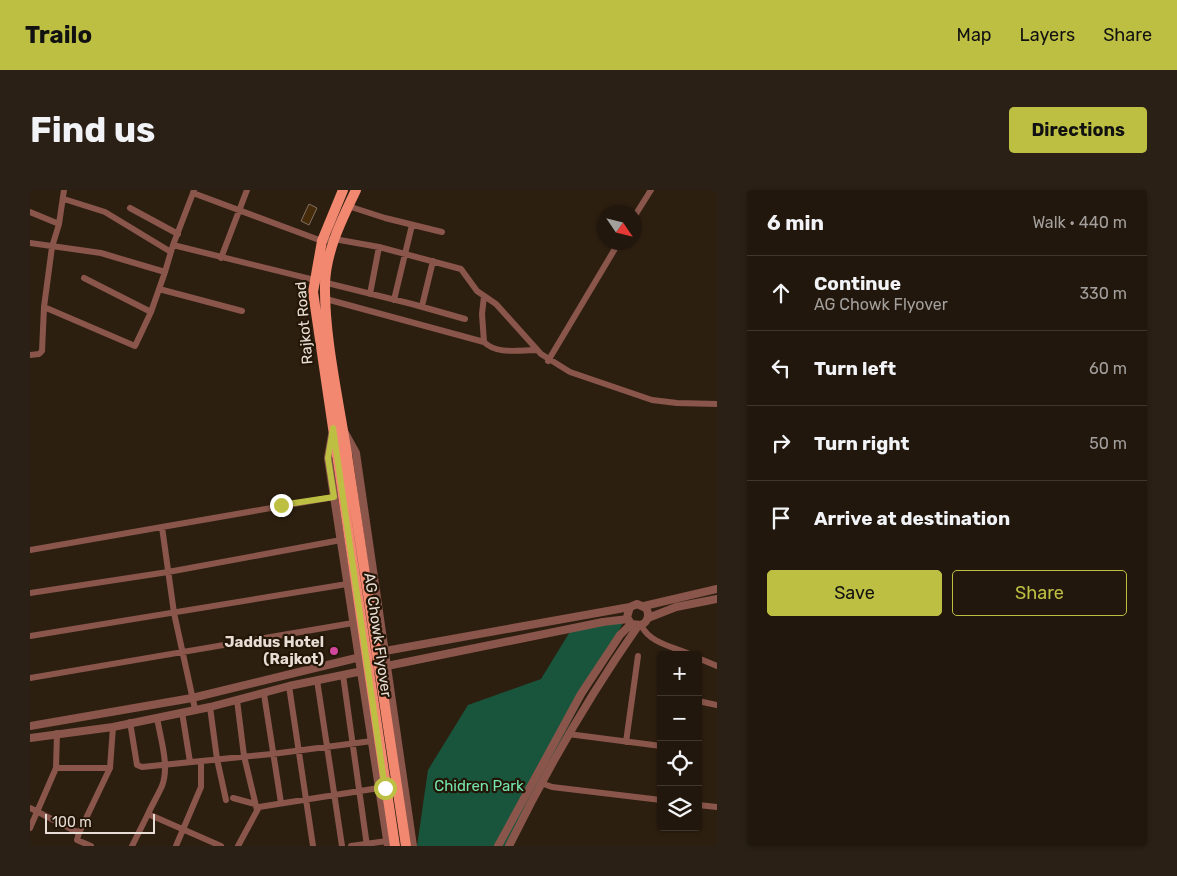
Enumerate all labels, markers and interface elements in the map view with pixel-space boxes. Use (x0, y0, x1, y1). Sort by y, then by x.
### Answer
text: Trailo (25, 21, 92, 49)
text: Map (957, 24, 992, 46)
text: Layers (1020, 24, 1075, 46)
text: Share (1103, 24, 1152, 46)
button: Directions (1009, 107, 1147, 153)
text: Find us (30, 109, 155, 151)
north arrow (597, 205, 642, 250)
text: 6 min (767, 210, 824, 235)
text: Walk · 440 m (1032, 213, 1127, 232)
text: Continue (814, 272, 901, 295)
icon: ahead (767, 279, 795, 307)
street label: Rajkot Road (291, 281, 317, 365)
text: 330 m (1079, 284, 1127, 303)
text: AG Chowk Flyover (814, 295, 948, 314)
icon: left (767, 354, 795, 382)
text: Turn left (814, 357, 896, 380)
text: 60 m (1089, 359, 1127, 378)
icon: right (767, 429, 795, 457)
text: Turn right (814, 432, 909, 455)
text: 50 m (1089, 434, 1127, 453)
route end (270, 494, 293, 517)
icon: arrive (767, 504, 795, 532)
text: Arrive at destination (814, 507, 1010, 530)
button: Save (767, 570, 942, 616)
button: Share (952, 570, 1127, 616)
street label: AG Chowk Flyover (360, 572, 396, 699)
place label: Jaddus Hotel (Rajkot) (225, 633, 324, 668)
marker: Jaddus Hotel (Rajkot) (328, 645, 340, 657)
map controls (657, 651, 702, 831)
button: + (657, 651, 702, 696)
button: − (657, 696, 702, 741)
button: locate (657, 741, 702, 786)
route start (374, 777, 397, 800)
park label: Chidren Park (434, 777, 524, 795)
button: layers (657, 786, 702, 831)
scale bar (45, 811, 155, 834)
text: 100 m (52, 814, 92, 831)

